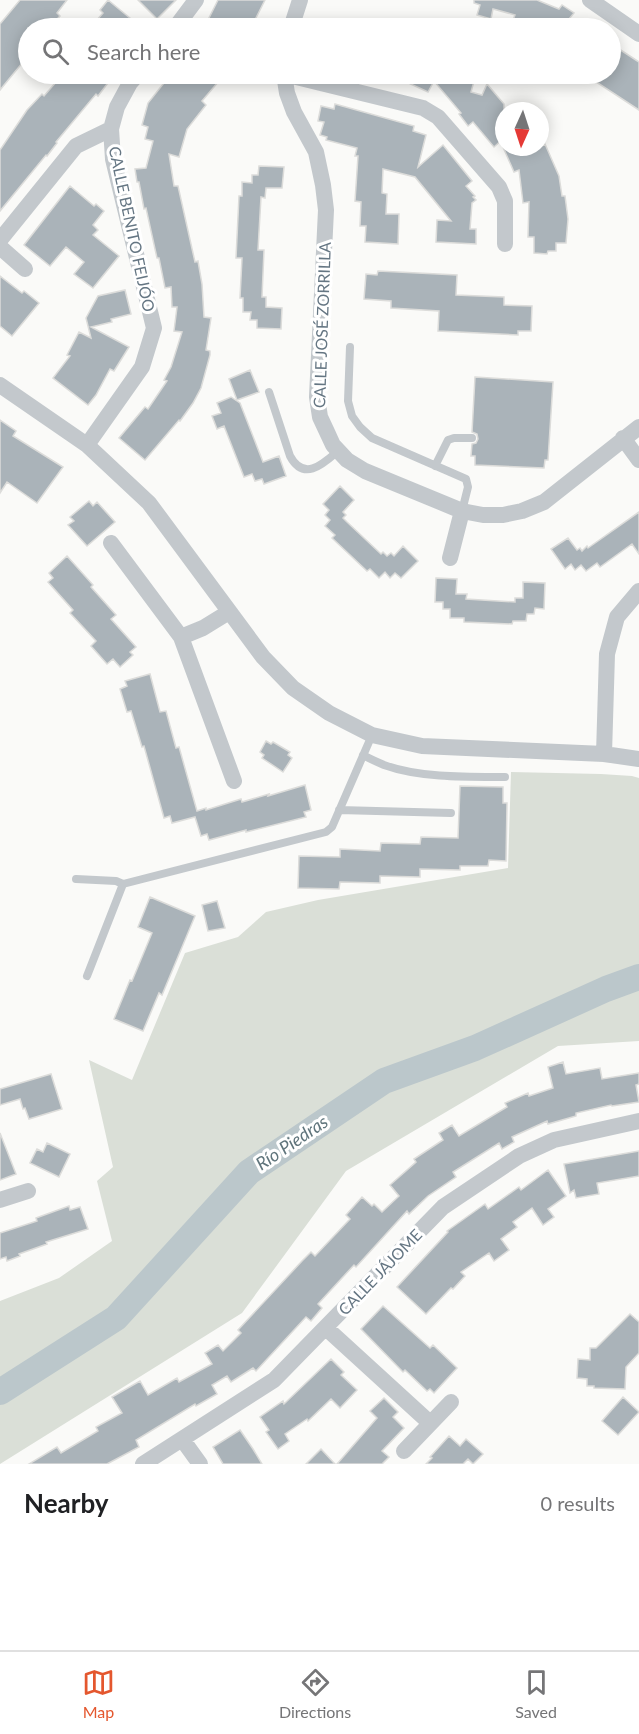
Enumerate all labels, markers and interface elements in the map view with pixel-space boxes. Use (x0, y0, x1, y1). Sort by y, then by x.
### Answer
search box (18, 18, 621, 84)
icon: search (39, 35, 72, 68)
text: Search here (87, 38, 200, 65)
north arrow (495, 102, 549, 156)
street label: CALLE BENITO FEIJÓO (106, 144, 159, 313)
street label: CALLE JOSÉ ZORRILLA (309, 241, 334, 408)
water label: Río Piedras (251, 1110, 332, 1174)
street label: CALLE JÁJOME (334, 1225, 425, 1319)
text: Nearby (24, 1487, 109, 1519)
text: 0 results (540, 1491, 615, 1515)
tab: Map (82, 1666, 115, 1721)
tab: Directions (279, 1666, 351, 1721)
tab: Saved (515, 1666, 557, 1721)

